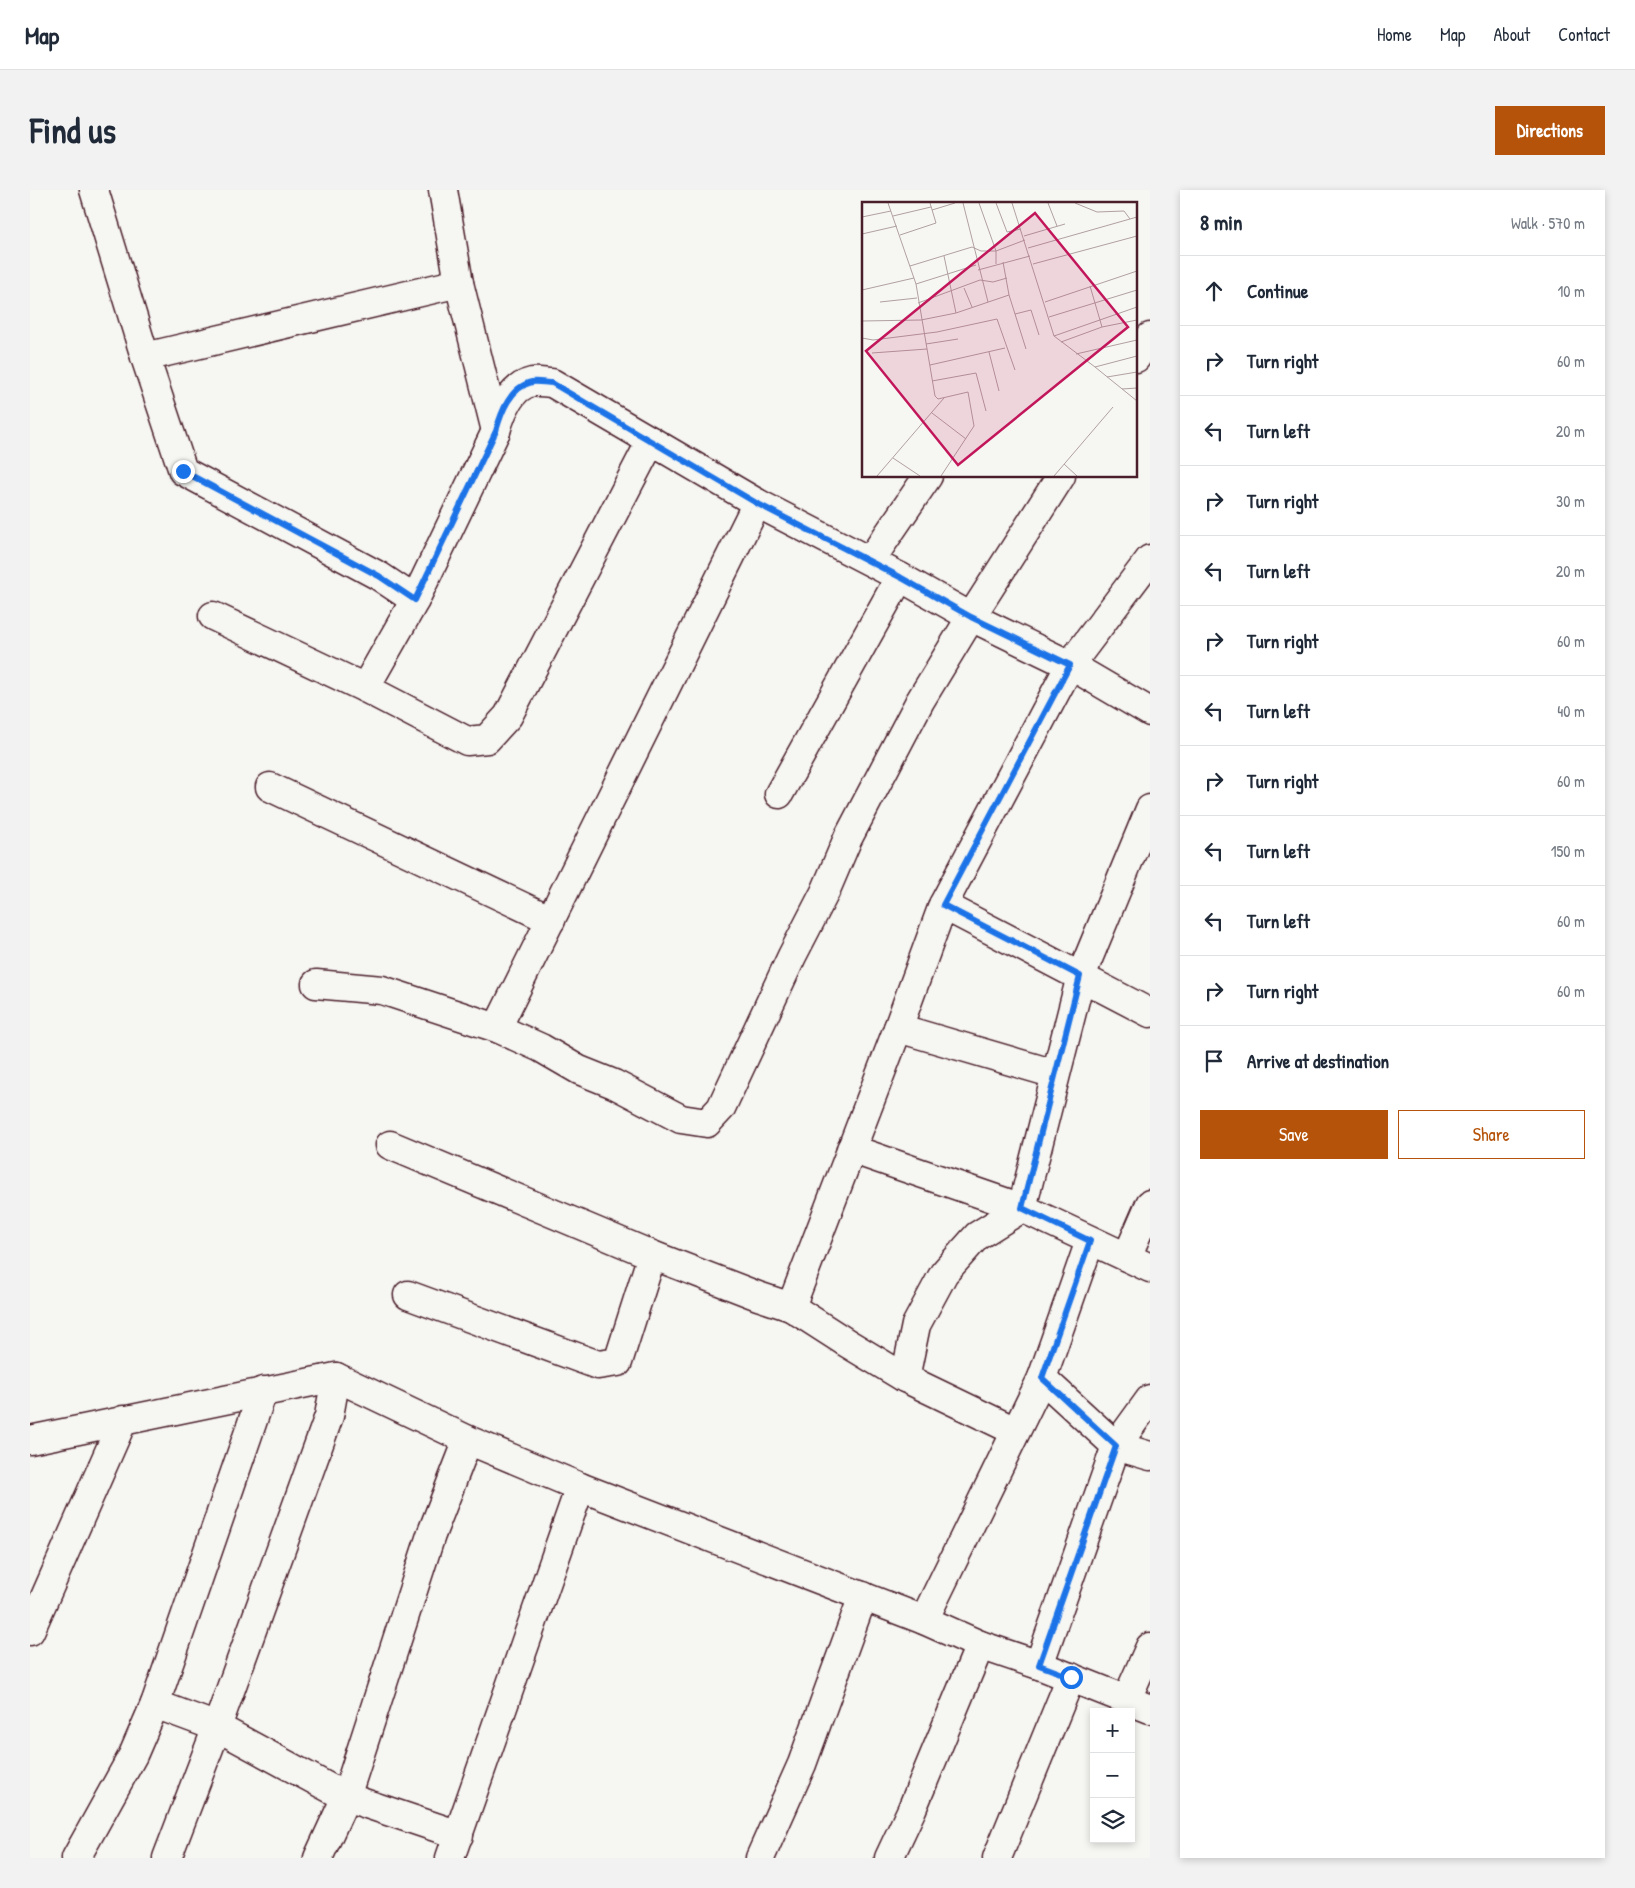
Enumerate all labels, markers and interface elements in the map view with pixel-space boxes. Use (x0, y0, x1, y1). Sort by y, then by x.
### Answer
text: Map (25, 19, 59, 51)
text: Home (1377, 22, 1412, 47)
text: Map (1440, 22, 1465, 47)
text: About (1493, 22, 1530, 47)
text: Contact (1558, 22, 1610, 47)
button: Directions (1495, 106, 1605, 155)
text: Find us (30, 107, 116, 154)
inset map (862, 202, 1138, 478)
text: 8 min (1200, 208, 1242, 237)
text: Walk · 570 m (1511, 212, 1585, 234)
icon: ahead (1200, 277, 1228, 305)
text: Continue (1247, 278, 1308, 304)
text: 10 m (1557, 280, 1585, 302)
icon: right (1200, 347, 1228, 375)
text: Turn right (1247, 348, 1318, 374)
text: 60 m (1557, 350, 1585, 372)
icon: left (1200, 417, 1228, 445)
text: Turn left (1247, 418, 1310, 444)
text: 20 m (1556, 420, 1585, 442)
route end (172, 460, 195, 483)
icon: right (1200, 487, 1228, 515)
text: Turn right (1247, 488, 1318, 514)
text: 30 m (1556, 490, 1585, 512)
icon: left (1200, 557, 1228, 585)
text: Turn left (1247, 558, 1310, 584)
text: 20 m (1556, 560, 1585, 582)
icon: right (1200, 627, 1228, 655)
text: Turn right (1247, 628, 1318, 654)
text: 60 m (1557, 630, 1585, 652)
icon: left (1200, 697, 1228, 725)
text: Turn left (1247, 698, 1310, 724)
text: 40 m (1557, 700, 1585, 722)
icon: right (1200, 767, 1228, 795)
text: Turn right (1247, 768, 1318, 794)
text: 60 m (1557, 770, 1585, 792)
icon: left (1200, 837, 1228, 865)
text: Turn left (1247, 838, 1310, 864)
text: 150 m (1551, 840, 1585, 862)
icon: left (1200, 907, 1228, 935)
text: Turn left (1247, 908, 1310, 934)
text: 60 m (1557, 910, 1585, 932)
icon: right (1200, 977, 1228, 1005)
text: Turn right (1247, 978, 1318, 1004)
text: 60 m (1557, 980, 1585, 1002)
icon: arrive (1200, 1047, 1228, 1075)
text: Arrive at destination (1247, 1048, 1389, 1074)
button: Save (1200, 1110, 1388, 1159)
button: Share (1398, 1110, 1585, 1159)
route start (1060, 1666, 1083, 1689)
map controls (1090, 1708, 1135, 1843)
button: + (1090, 1708, 1135, 1753)
button: − (1090, 1753, 1135, 1798)
button: layers (1090, 1798, 1135, 1843)

